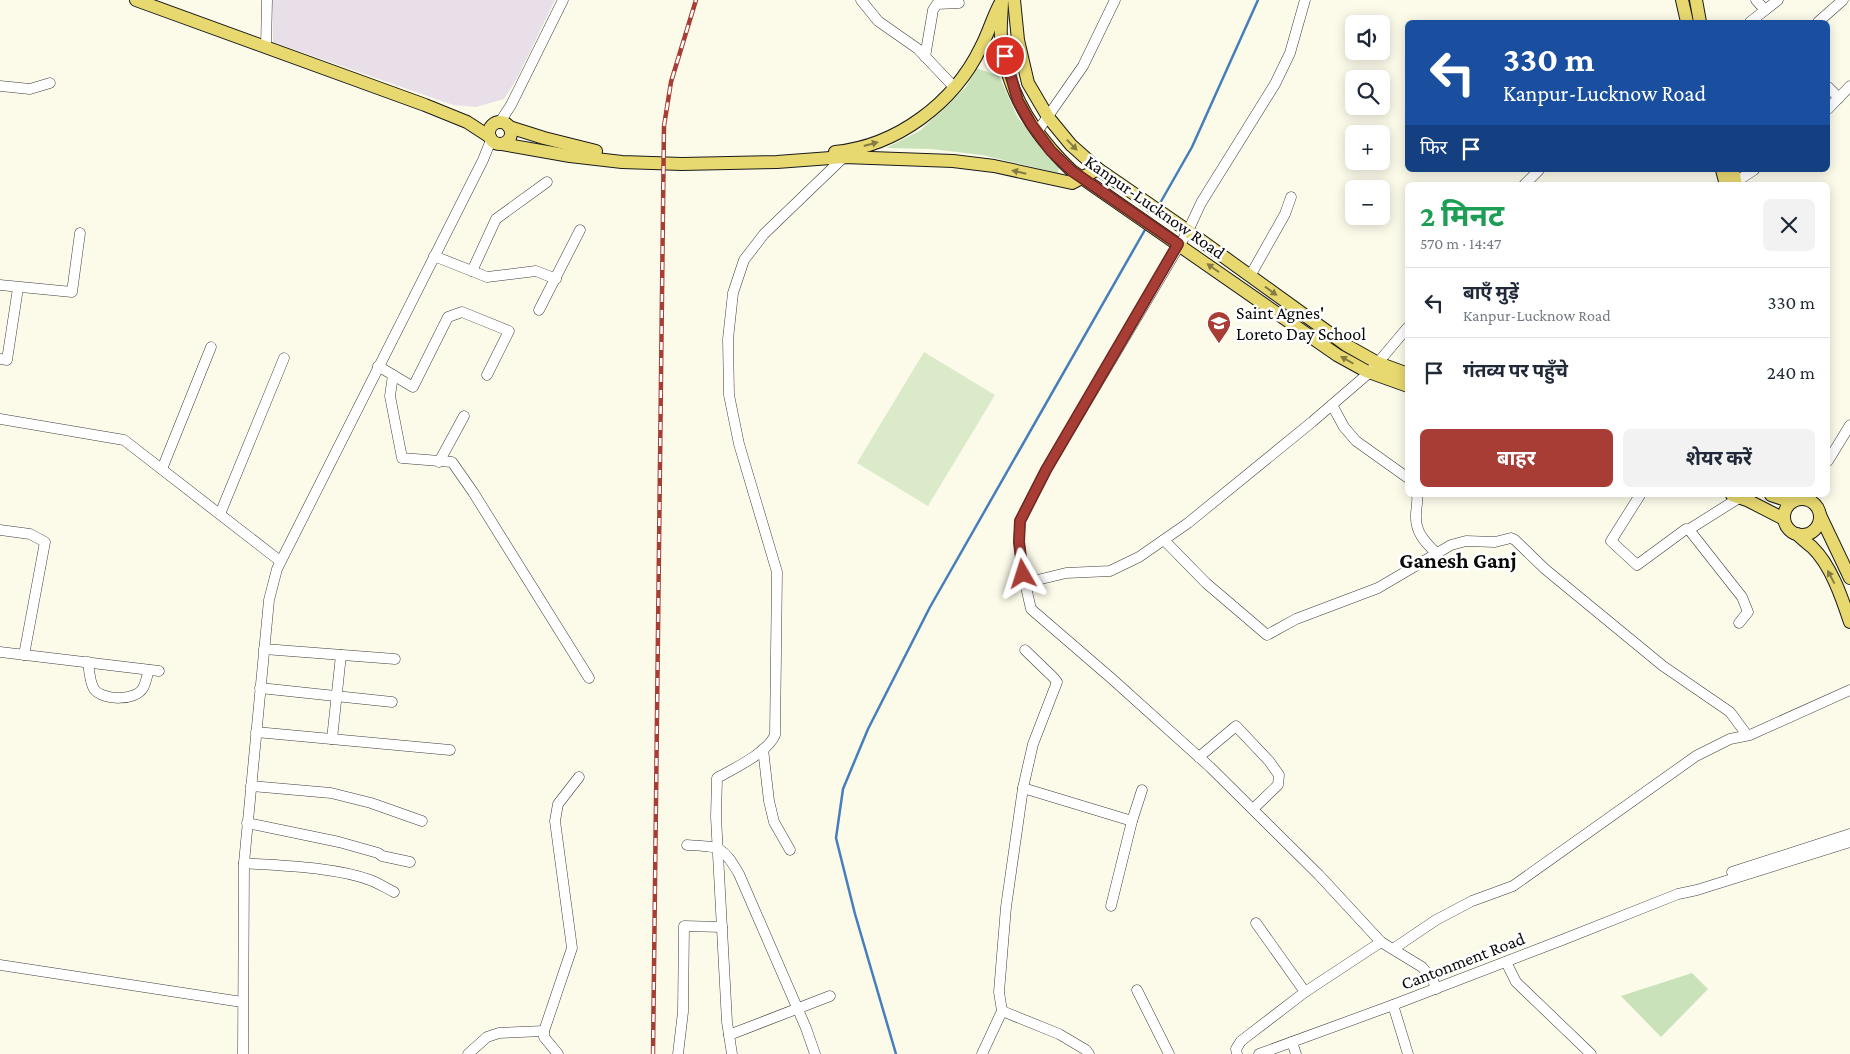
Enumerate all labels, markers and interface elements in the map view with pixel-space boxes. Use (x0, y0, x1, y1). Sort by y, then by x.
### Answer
map controls (1345, 15, 1390, 225)
button: sound (1345, 15, 1390, 60)
pin (984, 35, 1026, 77)
icon: left (1420, 40, 1485, 105)
text: 330 m (1503, 40, 1595, 79)
icon: arrive (991, 42, 1019, 70)
button: search (1345, 70, 1390, 115)
text: Kanpur-Lucknow Road (1503, 81, 1706, 106)
button: + (1345, 125, 1390, 170)
icon: arrive (1457, 135, 1485, 163)
text: फिर (1420, 137, 1447, 158)
one-way arrow (1066, 138, 1078, 150)
one-way arrow (863, 140, 878, 148)
street label: Kanpur-Lucknow Road (1081, 151, 1229, 263)
one-way arrow (1012, 168, 1027, 176)
button: − (1345, 180, 1390, 225)
text: 2 मिनट (1420, 199, 1504, 232)
button: close (1763, 199, 1815, 251)
text: 570 m · 14:47 (1420, 235, 1501, 252)
one-way arrow (1206, 263, 1219, 273)
text: बाएँ मुड़ें (1463, 282, 1519, 303)
one-way arrow (1264, 286, 1278, 296)
icon: left (1420, 289, 1448, 317)
text: 330 m (1767, 292, 1815, 313)
place label: Saint Agnes' Loreto Day School (1236, 303, 1366, 344)
text: Kanpur-Lucknow Road (1463, 307, 1611, 324)
school or university icon: Saint Agnes' Loreto Day School (1206, 310, 1232, 344)
one-way arrow (1339, 356, 1354, 364)
icon: arrive (1420, 359, 1448, 387)
text: गंतव्य पर पहुँचे (1463, 360, 1568, 381)
text: 240 m (1767, 362, 1815, 383)
button: बाहर (1420, 429, 1613, 487)
button: शेयर करें (1623, 429, 1815, 487)
position arrow (996, 547, 1048, 599)
district label: Ganesh Ganj (1399, 548, 1517, 573)
one-way arrow (1827, 570, 1835, 584)
street label: Cantonment Road (1398, 928, 1528, 994)

